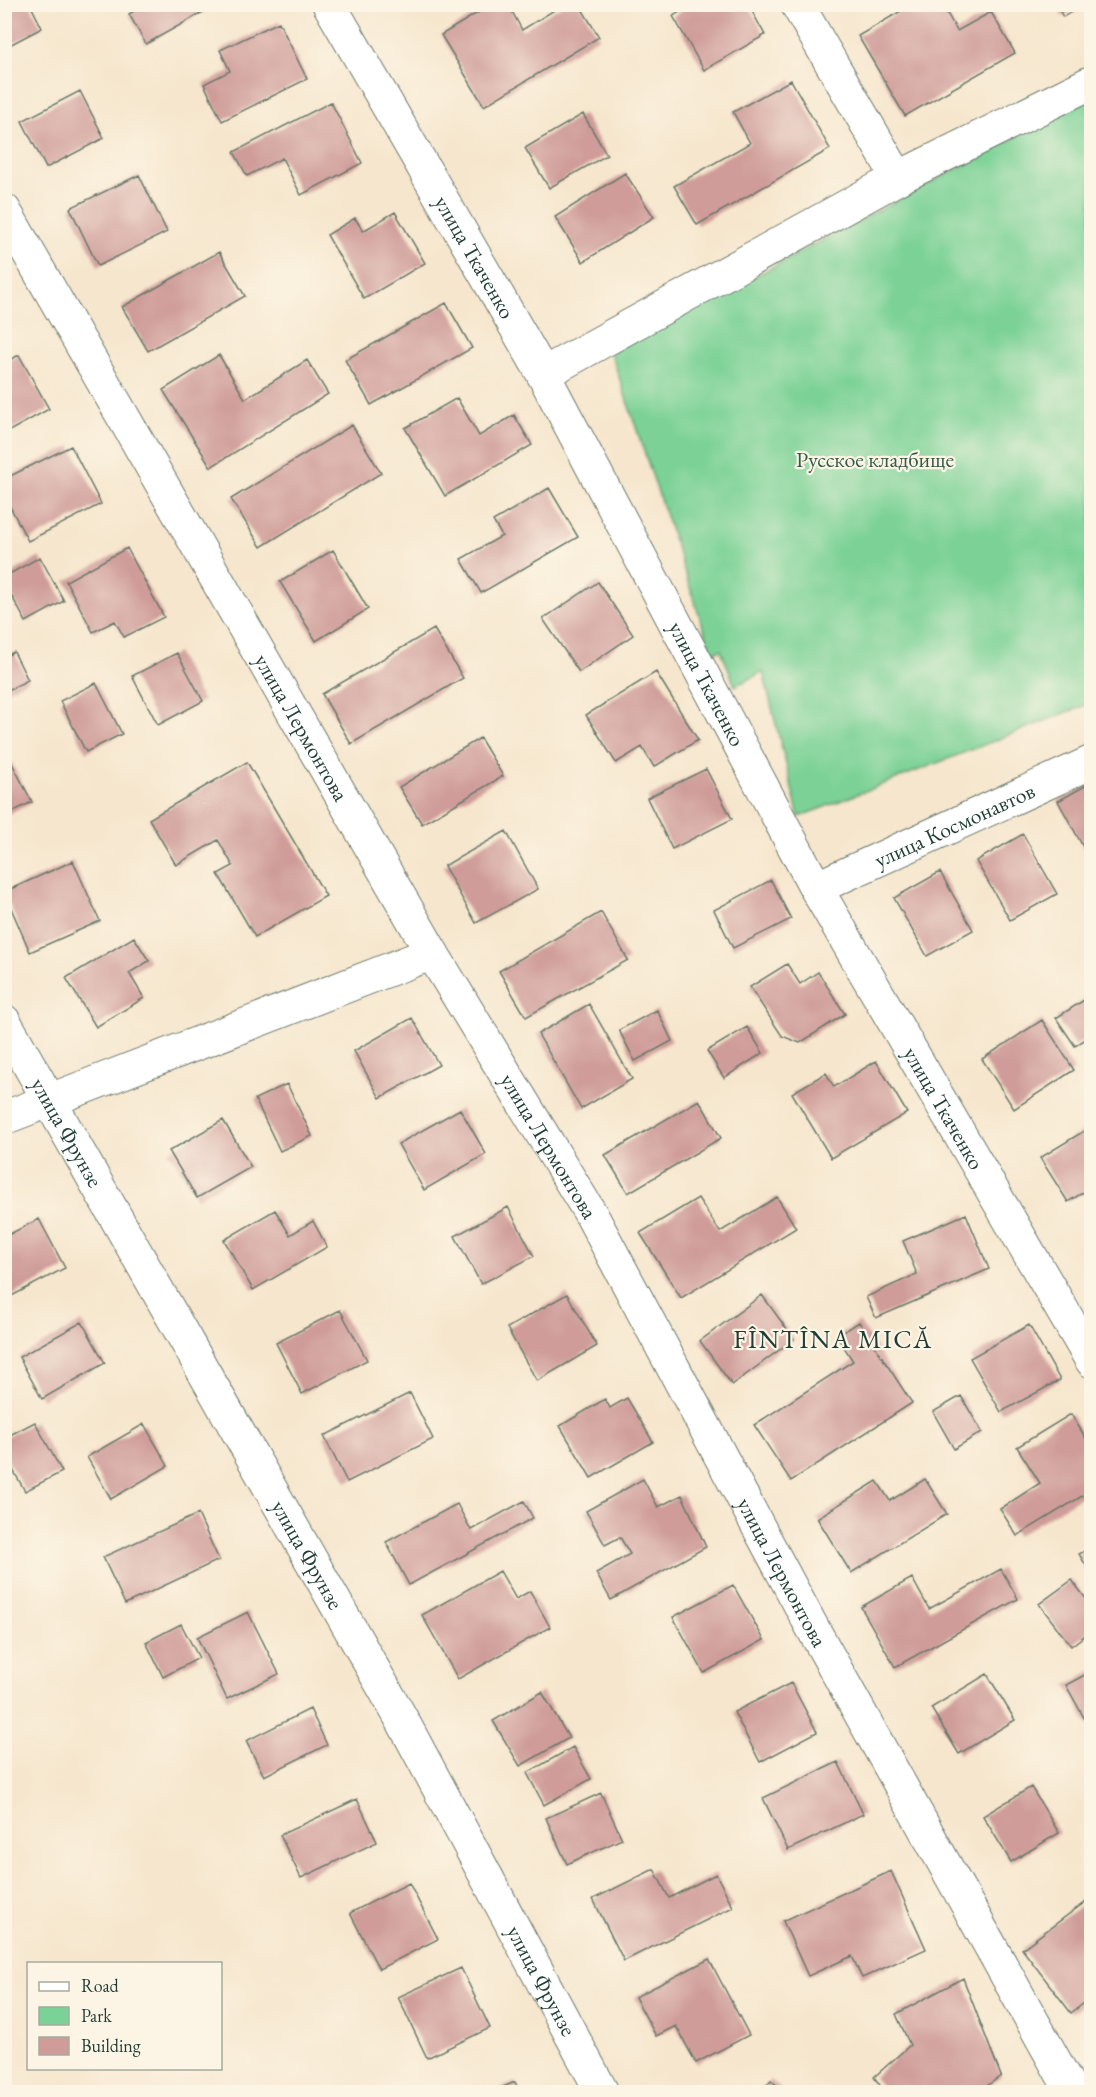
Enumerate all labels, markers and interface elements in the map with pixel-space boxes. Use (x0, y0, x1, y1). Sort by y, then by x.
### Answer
street label: улица Ткаченко (428, 190, 522, 324)
park label: Русское кладбище (796, 445, 954, 474)
street label: улица Ткаченко (662, 616, 752, 752)
street label: улица Лермонтова (248, 649, 356, 807)
street label: улица Космонавтов (870, 776, 1039, 874)
street label: улица Ткаченко (897, 1041, 991, 1175)
street label: улица Лермонтова (493, 1068, 604, 1224)
street label: улица Фрунзе (24, 1072, 110, 1193)
district label: FÎNTÎNA MICĂ (733, 1322, 933, 1356)
street label: улица Лермонтова (730, 1492, 834, 1652)
street label: улица Фрунзе (265, 1495, 350, 1615)
street label: улица Фрунзе (500, 1920, 583, 2041)
legend (27, 1962, 222, 2070)
text: Road (81, 1974, 120, 1997)
text: Park (81, 2004, 112, 2027)
text: Building (81, 2034, 141, 2057)

